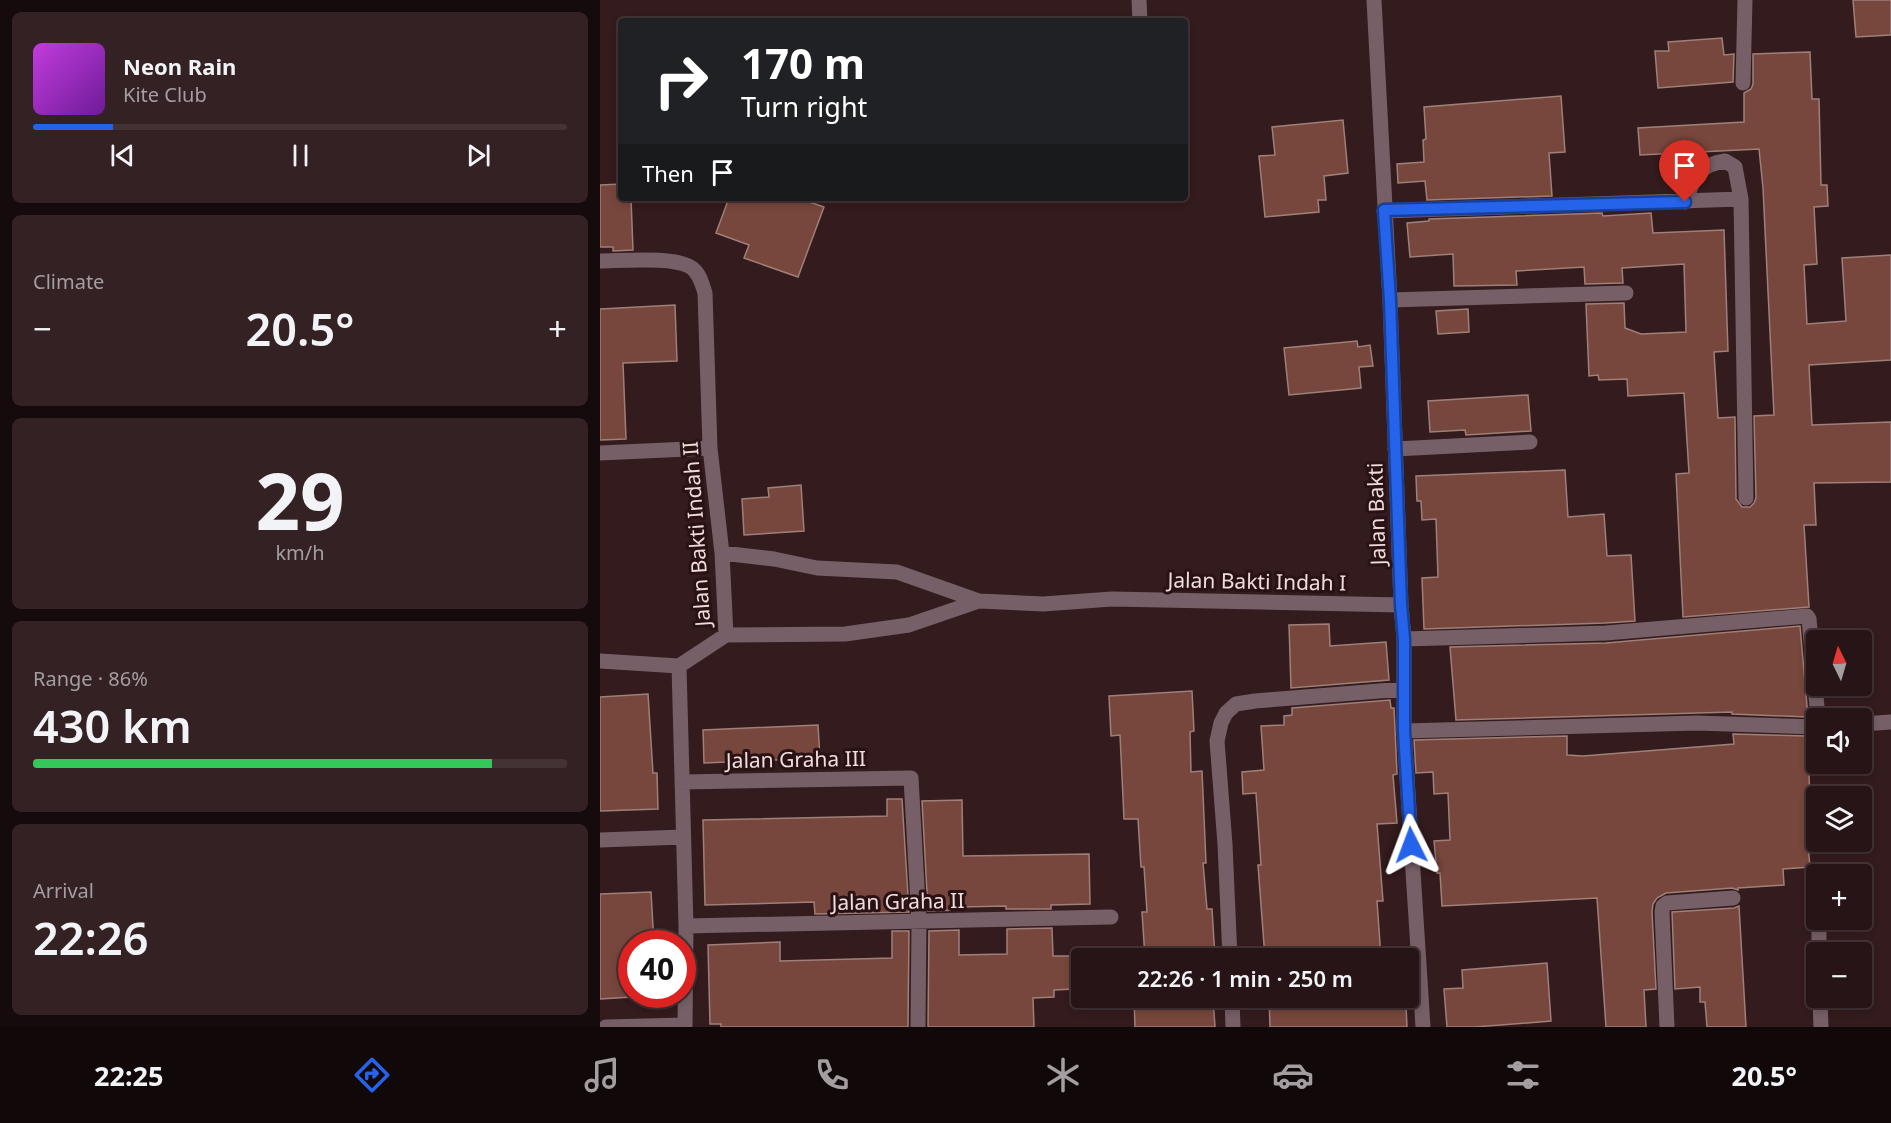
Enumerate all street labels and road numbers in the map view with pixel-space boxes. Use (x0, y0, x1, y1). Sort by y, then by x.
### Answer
street label: Jalan Bakti Indah II (676, 440, 717, 630)
street label: Jalan Bakti (1360, 462, 1392, 568)
street label: Jalan Bakti Indah I (1165, 565, 1347, 597)
street label: Jalan Graha III (724, 744, 866, 774)
street label: Jalan Graha II (829, 886, 965, 916)

